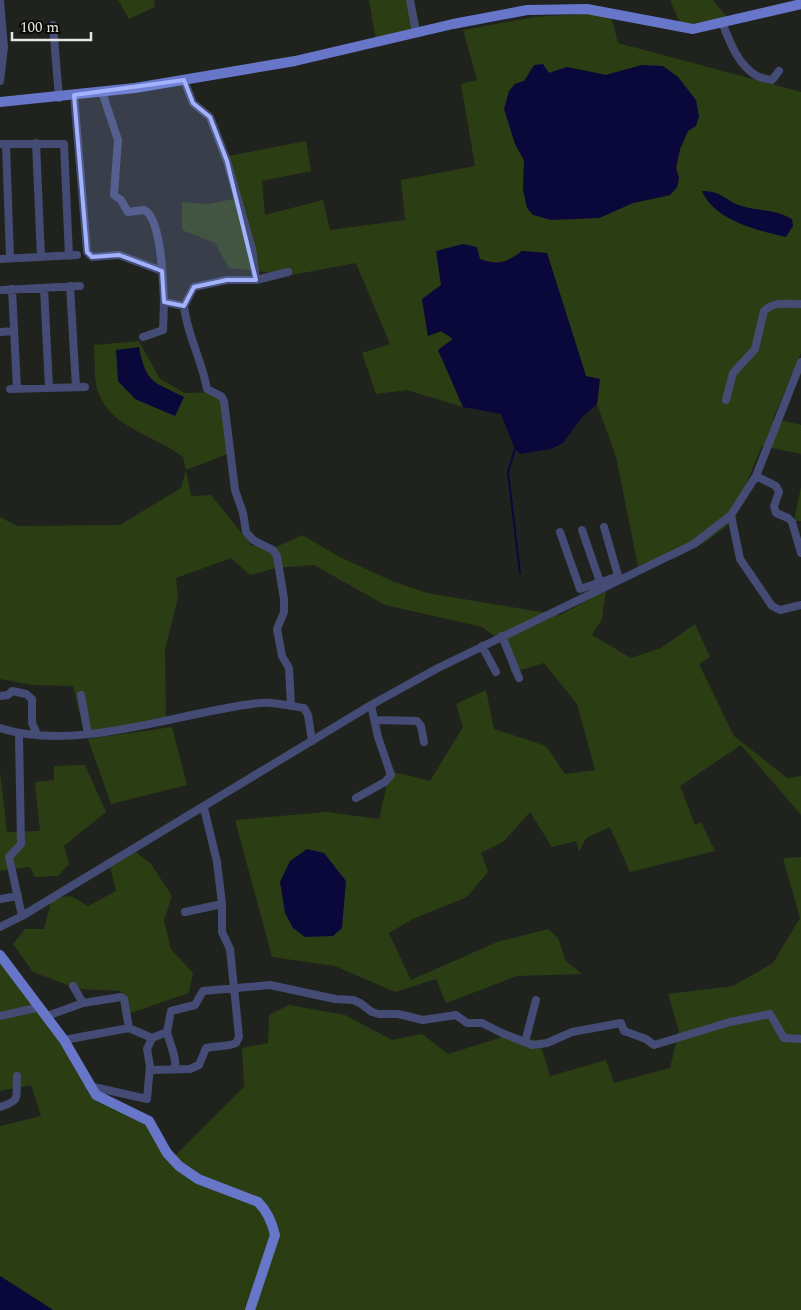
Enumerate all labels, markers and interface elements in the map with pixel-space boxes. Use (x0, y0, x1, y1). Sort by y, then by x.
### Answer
scale bar (12, 10, 91, 42)
text: 100 m (20, 16, 59, 39)

